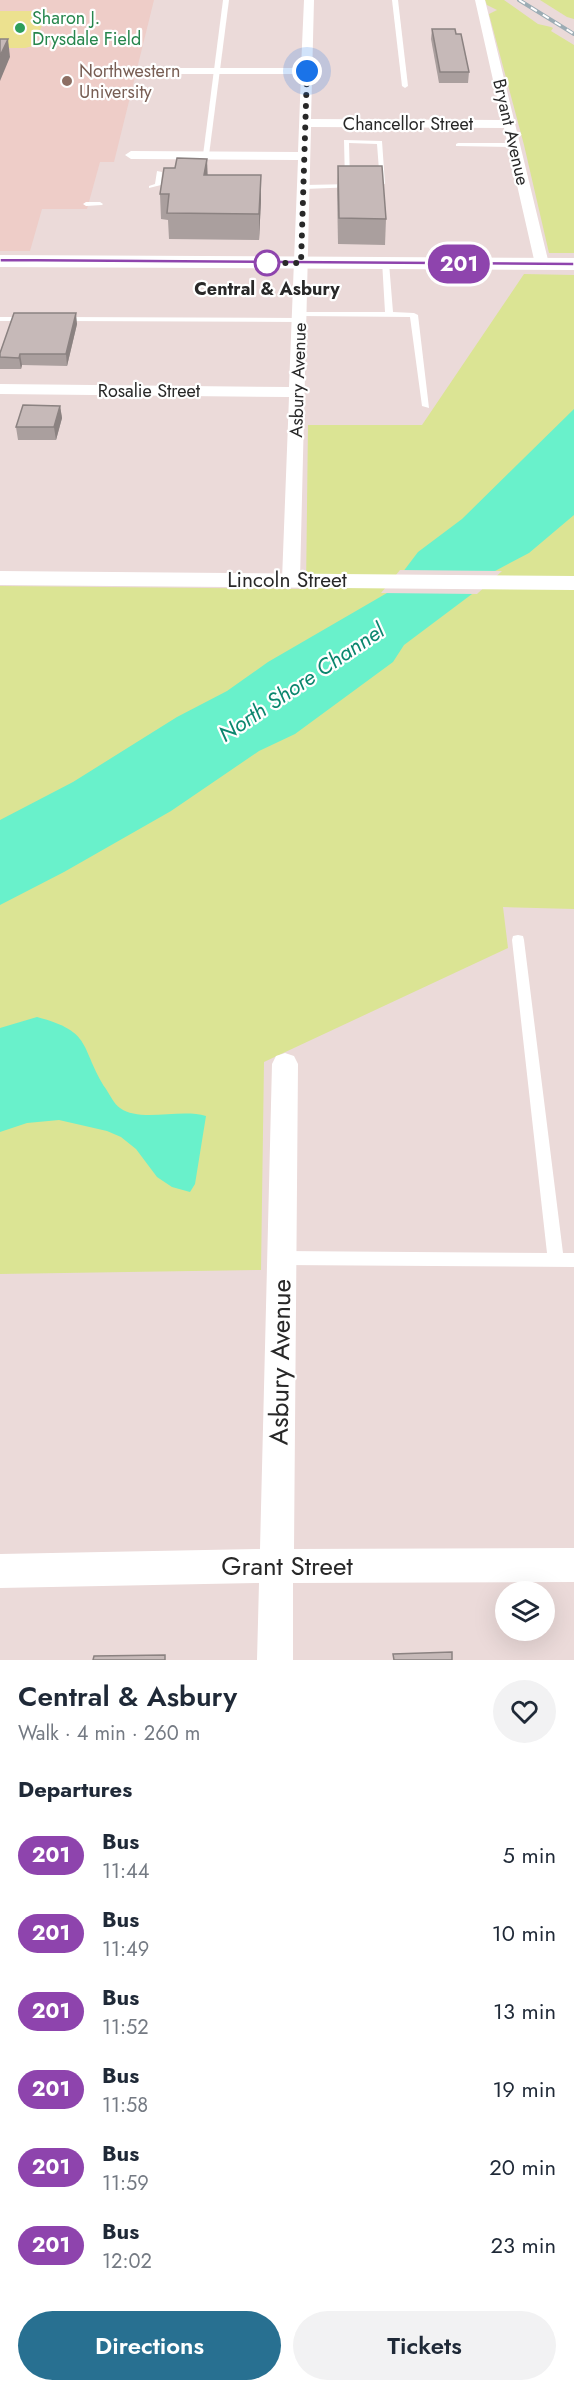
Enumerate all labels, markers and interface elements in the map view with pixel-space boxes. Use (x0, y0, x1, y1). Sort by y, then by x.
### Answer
place label: Sharon J. Drysdale Field (32, 5, 141, 52)
marker: Sharon J. Drysdale Field (13, 21, 27, 35)
your location (292, 56, 322, 86)
place label: Northwestern University (79, 58, 180, 105)
marker: Northwestern University (60, 74, 74, 88)
street label: Bryant Avenue (486, 76, 536, 188)
street label: Chancellor Street (343, 111, 474, 137)
line badge: 201 (424, 244, 494, 284)
text: 201 (440, 249, 478, 279)
marker: Central & Asbury (254, 250, 280, 276)
place label: Central & Asbury (194, 276, 340, 302)
street label: Asbury Avenue (283, 322, 313, 438)
street label: Rosalie Street (98, 378, 201, 404)
street label: Lincoln Street (227, 565, 347, 595)
water label: North Shore Channel (212, 614, 391, 749)
street label: Asbury Avenue (260, 1279, 300, 1445)
street label: Grant Street (221, 1547, 353, 1585)
map controls (495, 1581, 555, 1641)
button: layers (495, 1581, 555, 1641)
text: Central & Asbury (18, 1676, 237, 1717)
button: heart (493, 1680, 556, 1743)
text: Walk · 4 min · 260 m (18, 1719, 200, 1748)
text: Departures (18, 1773, 132, 1805)
text: Bus (102, 1825, 139, 1857)
text: 5 min (503, 1839, 556, 1871)
text: 201 (32, 1840, 70, 1870)
text: 11:44 (102, 1857, 149, 1886)
text: Bus (102, 1903, 139, 1935)
text: 10 min (492, 1917, 556, 1949)
text: 201 (32, 1918, 70, 1948)
text: 11:49 (102, 1935, 149, 1964)
text: Bus (102, 1981, 139, 2013)
text: 13 min (493, 1995, 556, 2027)
text: 201 (32, 1996, 70, 2026)
text: 11:52 (102, 2013, 149, 2042)
text: Bus (102, 2059, 139, 2091)
text: 19 min (492, 2073, 556, 2105)
text: 201 (32, 2074, 70, 2104)
text: 11:58 (102, 2091, 148, 2120)
text: Bus (102, 2137, 139, 2169)
text: 20 min (489, 2151, 556, 2183)
text: 201 (32, 2152, 70, 2182)
text: 11:59 (102, 2169, 149, 2198)
text: Bus (102, 2215, 139, 2247)
text: 23 min (490, 2229, 556, 2261)
text: 201 (32, 2230, 70, 2260)
text: 12:02 (102, 2247, 152, 2276)
button: Directions (18, 2311, 281, 2380)
button: Tickets (293, 2311, 556, 2380)

